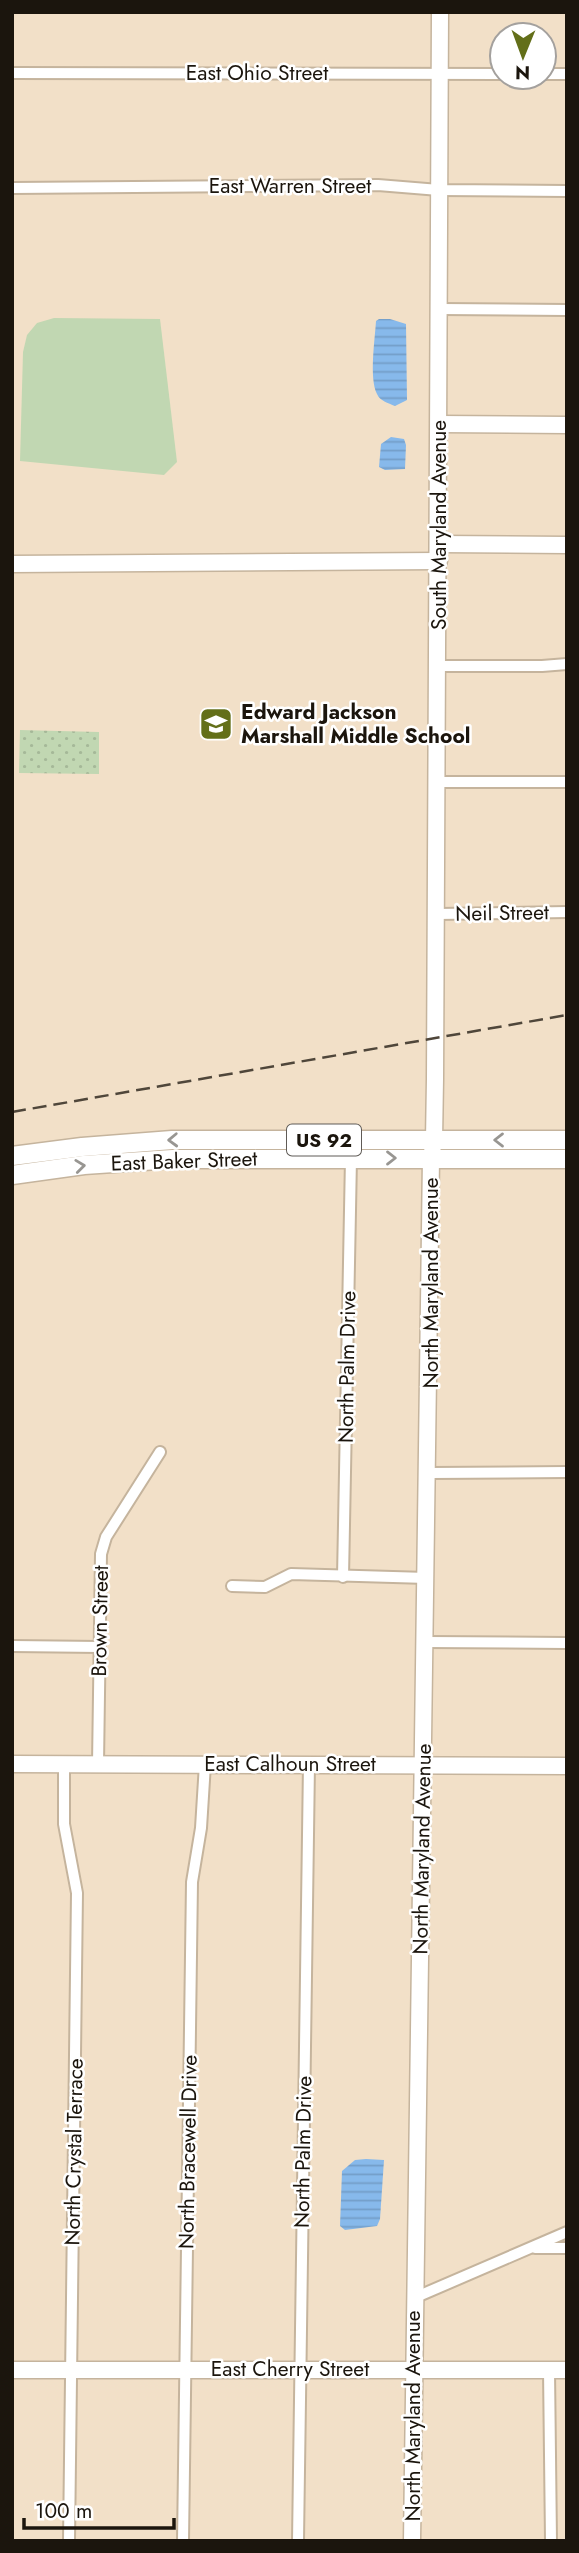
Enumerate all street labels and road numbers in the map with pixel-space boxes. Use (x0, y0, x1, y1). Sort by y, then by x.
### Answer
street label: East Ohio Street (186, 58, 328, 88)
street label: East Warren Street (209, 171, 371, 201)
street label: South Maryland Avenue (424, 420, 454, 630)
street label: Neil Street (455, 897, 549, 929)
road number: US 92 (287, 1124, 361, 1156)
street label: East Baker Street (110, 1143, 258, 1179)
street label: North Maryland Avenue (416, 1177, 446, 1389)
street label: North Palm Drive (331, 1290, 363, 1443)
street label: Brown Street (84, 1565, 116, 1677)
street label: North Maryland Avenue (405, 1743, 439, 1955)
street label: East Calhoun Street (204, 1749, 376, 1779)
street label: North Bracewell Drive (171, 2054, 205, 2249)
street label: North Crystal Terrace (57, 2058, 91, 2246)
street label: North Palm Drive (287, 2075, 319, 2228)
street label: North Maryland Avenue (398, 2310, 428, 2522)
street label: East Cherry Street (211, 2354, 369, 2384)

